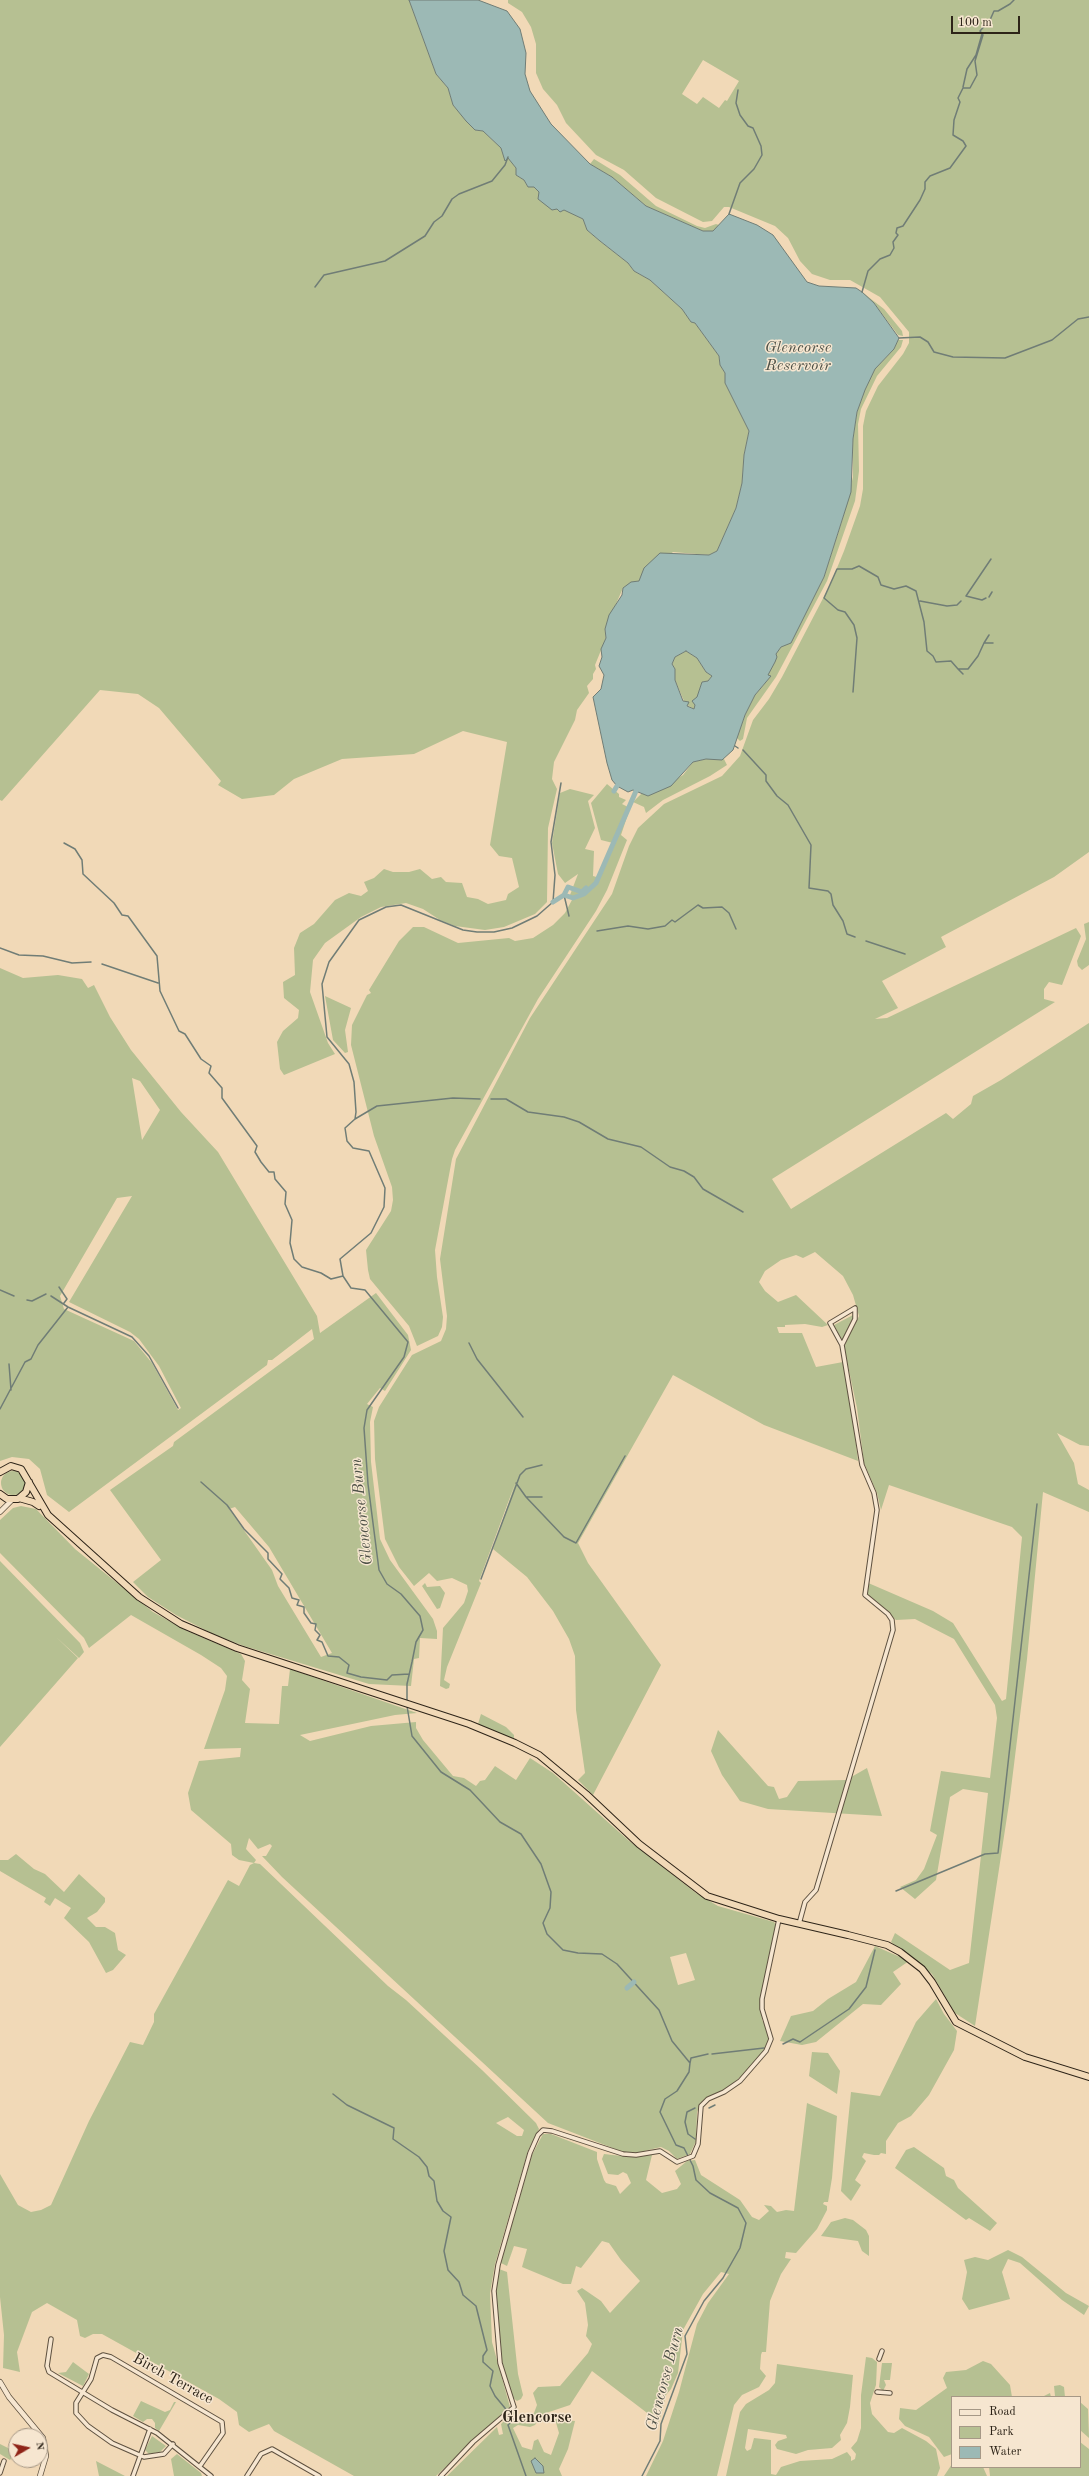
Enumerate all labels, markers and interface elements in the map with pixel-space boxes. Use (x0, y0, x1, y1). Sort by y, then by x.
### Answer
scale bar (953, 8, 1022, 34)
text: 100 m (958, 17, 992, 29)
water label: Glencorse Reservoir (765, 338, 831, 376)
water label: Glencorse Burn (347, 1458, 377, 1566)
water label: Glencorse Burn (642, 2325, 688, 2433)
street label: Birch Terrace (130, 2350, 216, 2408)
legend (951, 2396, 1081, 2468)
text: Road (989, 2406, 1016, 2418)
district label: Glencorse (502, 2408, 572, 2428)
text: Park (989, 2426, 1014, 2438)
north arrow (8, 2428, 48, 2468)
text: N (33, 2441, 45, 2451)
text: Water (989, 2446, 1021, 2458)

